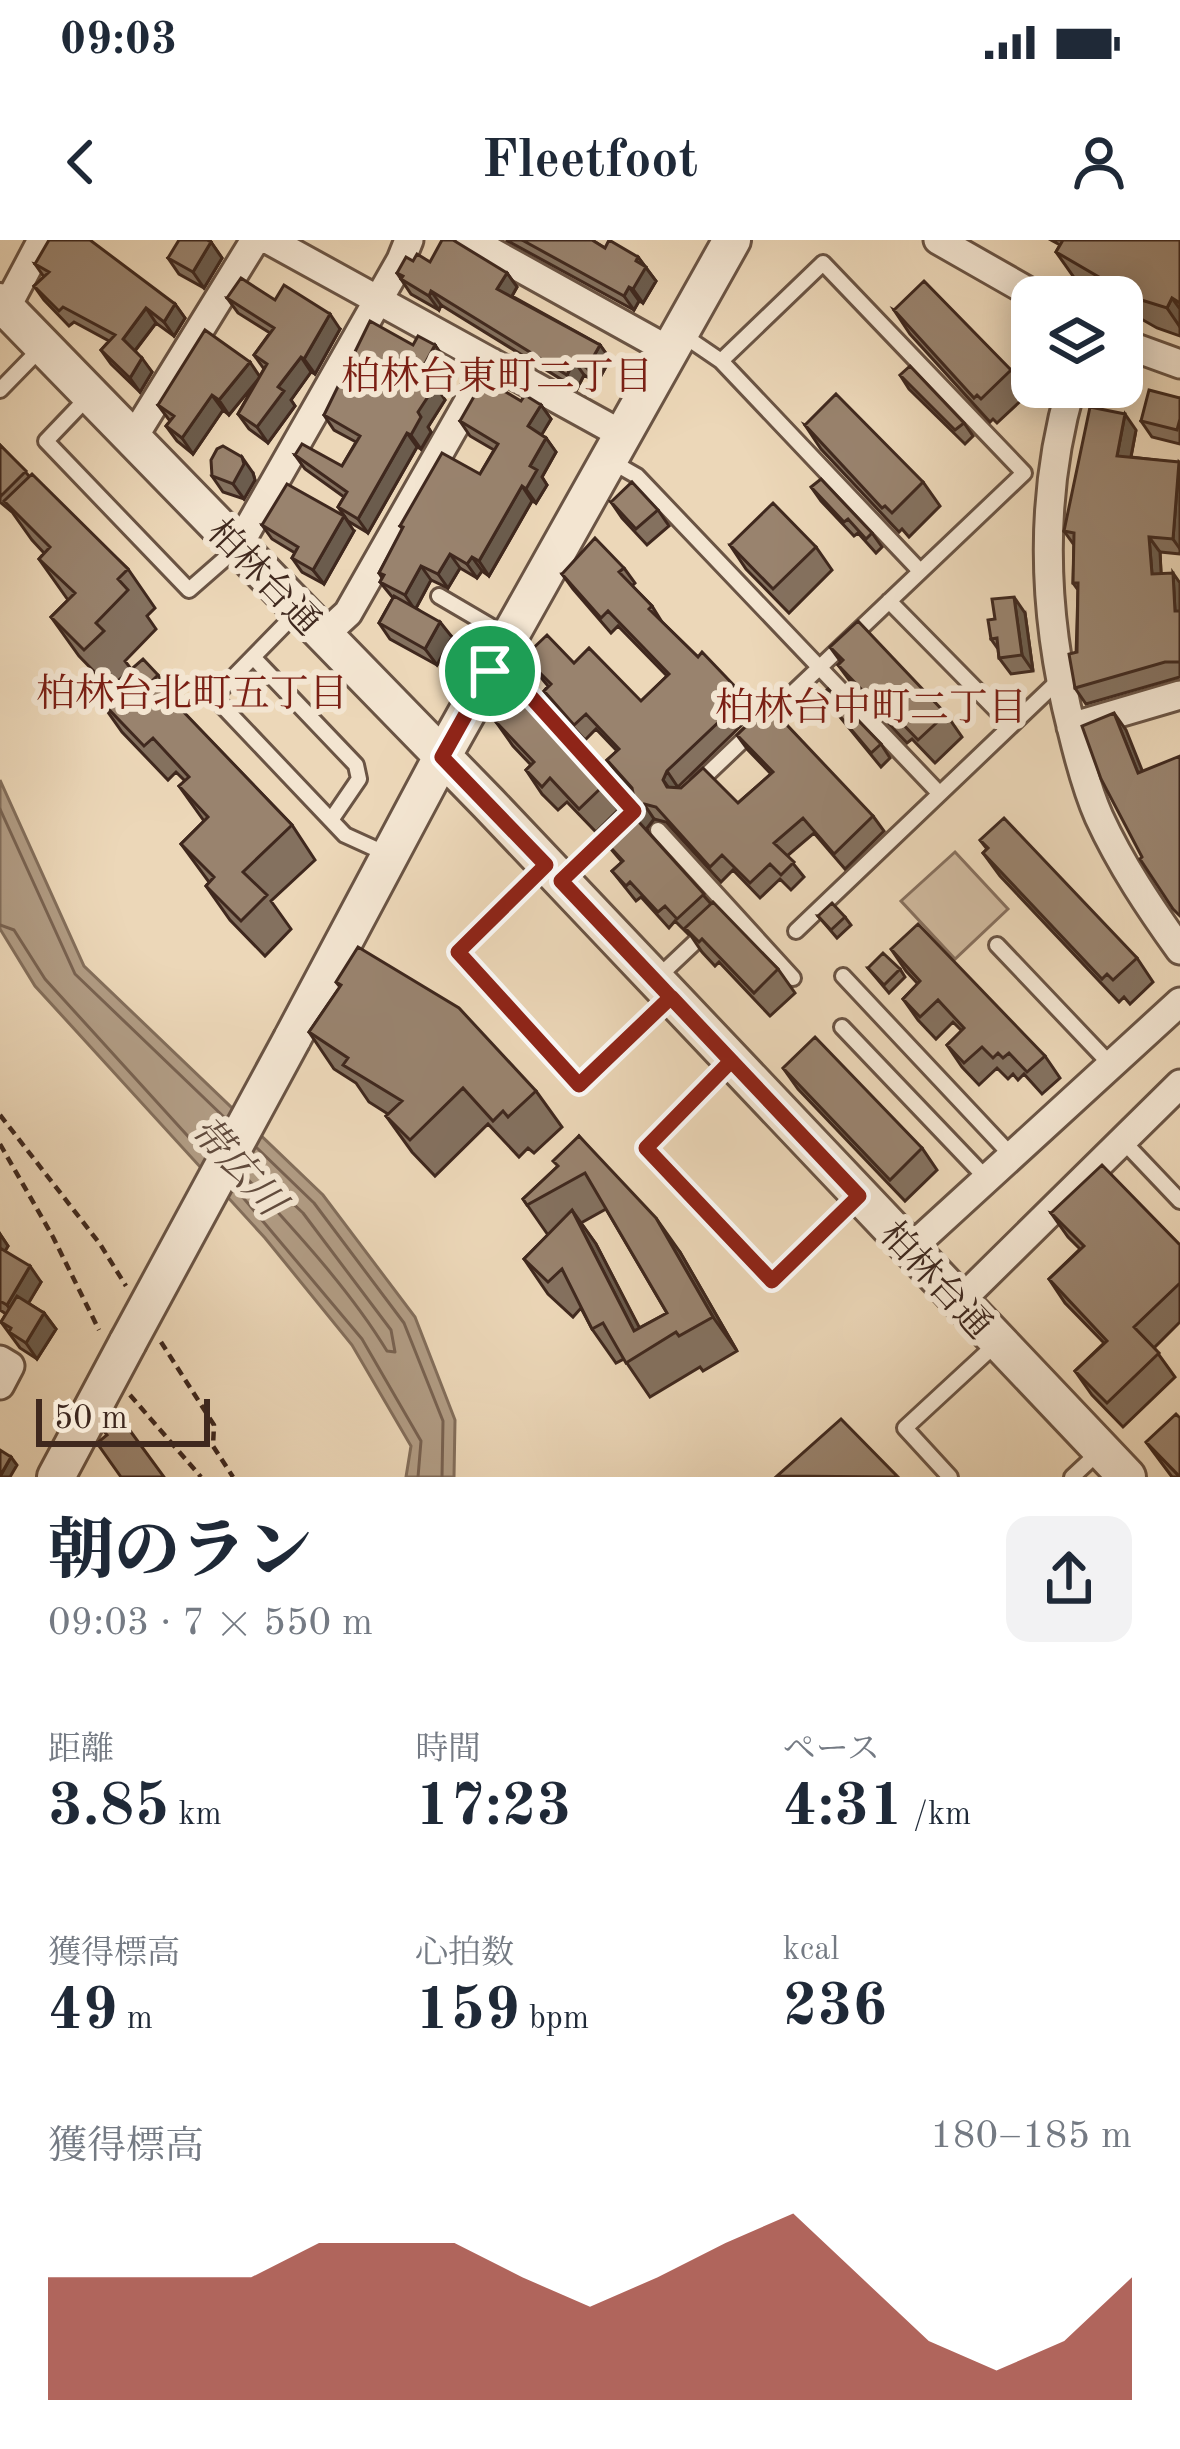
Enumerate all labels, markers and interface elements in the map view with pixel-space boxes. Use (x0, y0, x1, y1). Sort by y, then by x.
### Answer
text: 09:03 (60, 19, 177, 64)
icon: back (48, 129, 114, 195)
icon: person (1066, 129, 1132, 195)
text: Fleetfoot (482, 135, 698, 189)
map controls (1011, 276, 1143, 408)
button: layers (1011, 276, 1143, 408)
district label: 柏林台東町二丁目 (341, 355, 653, 398)
street label: 柏林台通 (199, 512, 328, 643)
pin (439, 620, 541, 722)
icon: arrive (457, 638, 523, 704)
district label: 柏林台北町五丁目 (36, 672, 348, 715)
district label: 柏林台中町二丁目 (715, 686, 1027, 729)
water label: 帯広川 (183, 1109, 295, 1227)
street label: 柏林台通 (872, 1214, 999, 1347)
scale bar (36, 1393, 210, 1446)
text: 50 m (54, 1403, 128, 1436)
button: share (1006, 1516, 1132, 1642)
text: 朝のラン (48, 1522, 312, 1588)
text: 09:03 · 7 × 550 m (48, 1604, 373, 1643)
text: 距離 (48, 1734, 114, 1767)
text: 時間 (415, 1734, 481, 1767)
text: ペース (783, 1734, 880, 1767)
text: 3.85 (48, 1778, 169, 1838)
text: 17:23 (415, 1778, 571, 1838)
text: 4:31 (783, 1778, 904, 1838)
text: km (169, 1799, 222, 1832)
text: /km (904, 1799, 971, 1832)
text: kcal (783, 1934, 839, 1967)
text: 獲得標高 (48, 1938, 180, 1971)
text: 心拍数 (415, 1938, 514, 1971)
text: 236 (783, 1978, 887, 2038)
text: 49 (48, 1982, 118, 2042)
text: 159 (415, 1982, 520, 2042)
text: m (118, 2003, 153, 2036)
text: bpm (520, 2003, 589, 2036)
text: 180–185 m (930, 2117, 1132, 2156)
text: 獲得標高 (48, 2128, 204, 2167)

